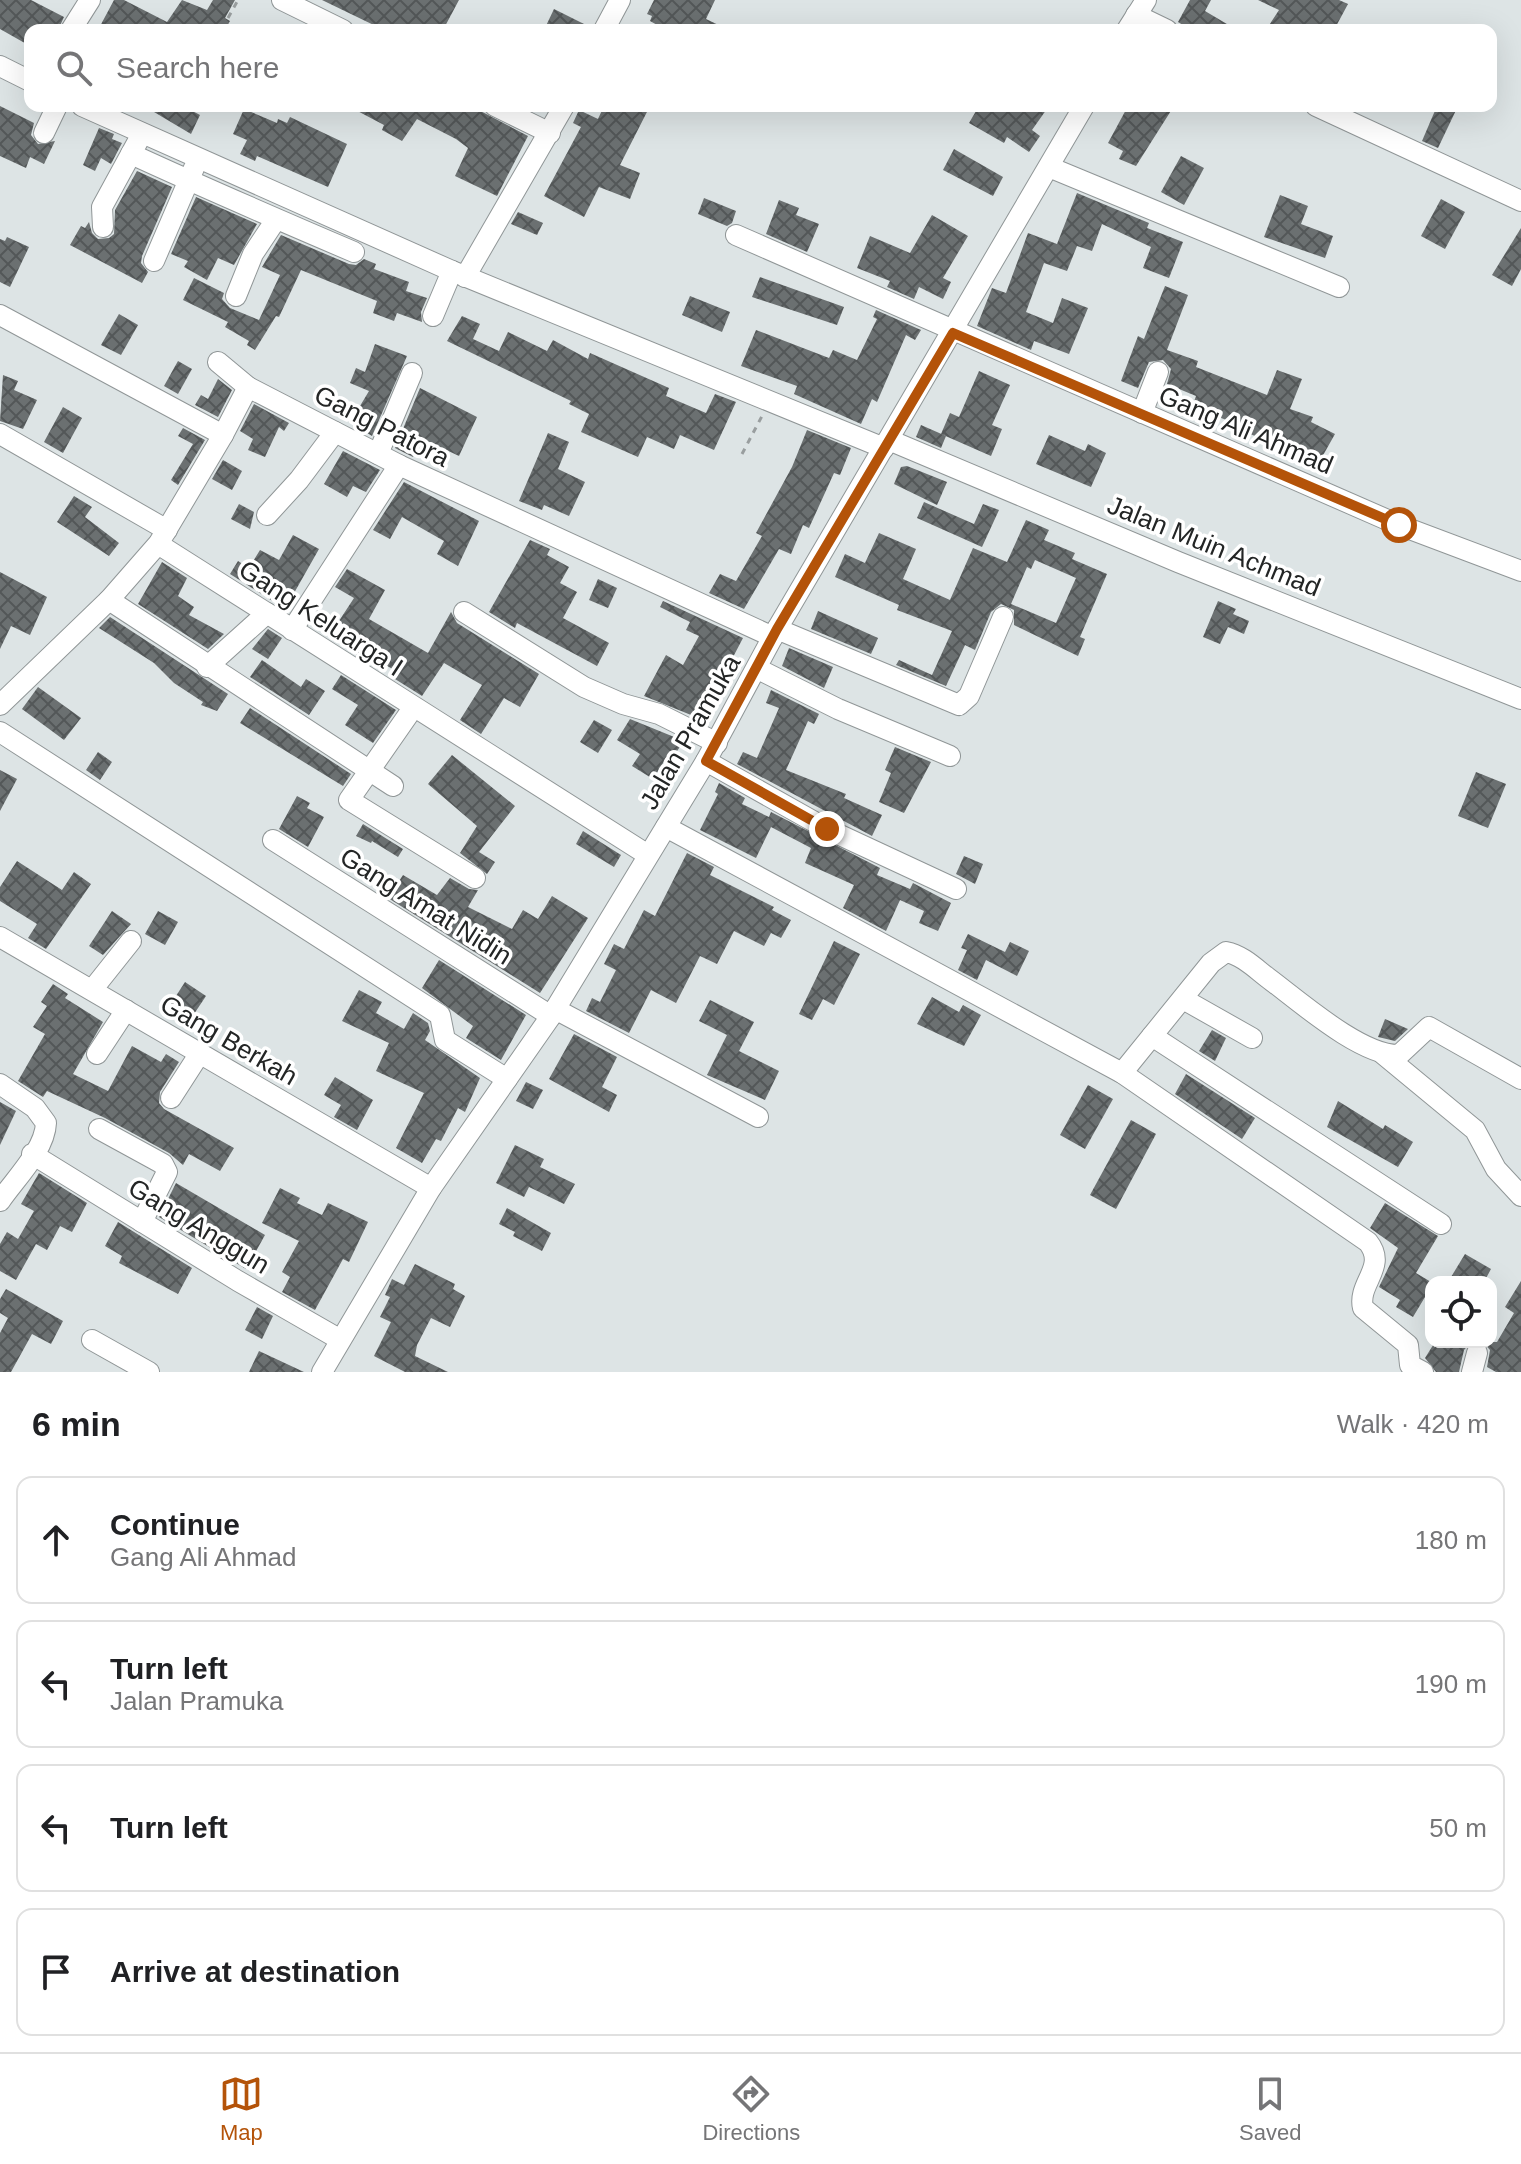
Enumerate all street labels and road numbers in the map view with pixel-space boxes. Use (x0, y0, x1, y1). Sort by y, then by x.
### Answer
street label: Gang Patora (310, 379, 455, 473)
street label: Gang Ali Ahmad (1154, 380, 1338, 480)
street label: Jalan Muin Achmad (1103, 490, 1325, 602)
street label: Gang Keluarga I (233, 554, 409, 682)
street label: Jalan Pramuka (634, 649, 747, 815)
street label: Gang Amat Nidin (335, 841, 517, 971)
street label: Gang Berkah (155, 989, 303, 1091)
street label: Gang Anggun (123, 1172, 275, 1280)

